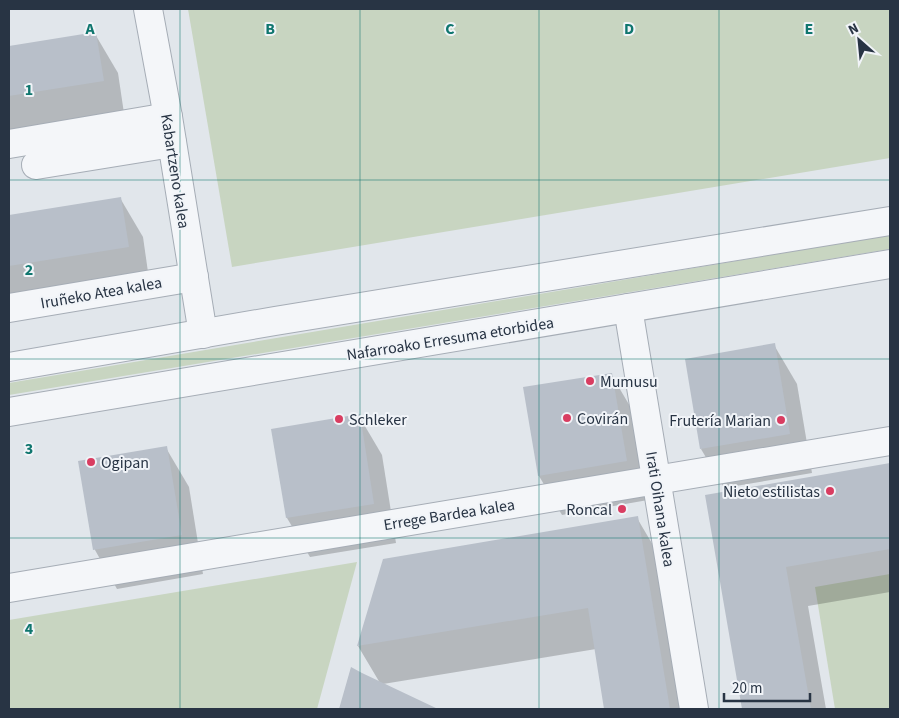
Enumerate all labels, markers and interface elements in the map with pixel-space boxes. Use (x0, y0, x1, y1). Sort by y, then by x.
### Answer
north arrow (834, 15, 884, 65)
text: A (84, 18, 95, 40)
text: B (265, 18, 275, 40)
text: C (445, 18, 455, 40)
text: D (624, 18, 634, 40)
text: E (805, 18, 813, 40)
text: N (845, 18, 862, 40)
text: 1 (25, 79, 33, 101)
street label: Kabartzeno kalea (155, 112, 195, 230)
text: 2 (25, 259, 33, 281)
street label: Iruñeko Atea kalea (39, 271, 164, 314)
street label: Nafarroako Erresuma etorbidea (345, 312, 555, 366)
place label: Mumusu (600, 371, 658, 393)
marker: Mumusu (584, 375, 596, 387)
place label: Covirán (577, 408, 628, 430)
place label: Schleker (349, 409, 407, 431)
place label: Frutería Marian (669, 410, 771, 432)
marker: Covirán (561, 412, 573, 424)
marker: Schleker (333, 413, 345, 425)
marker: Frutería Marian (775, 414, 787, 426)
text: 3 (25, 438, 33, 460)
street label: Irati Oihana kalea (640, 450, 680, 569)
place label: Ogipan (101, 452, 149, 474)
marker: Ogipan (85, 456, 97, 468)
place label: Nieto estilistas (723, 481, 820, 503)
marker: Nieto estilistas (824, 485, 836, 497)
street label: Errege Bardea kalea (382, 494, 516, 536)
place label: Roncal (566, 499, 612, 521)
marker: Roncal (616, 503, 628, 515)
text: 4 (25, 618, 34, 640)
scale bar (724, 670, 810, 702)
text: 20 m (732, 678, 762, 699)

